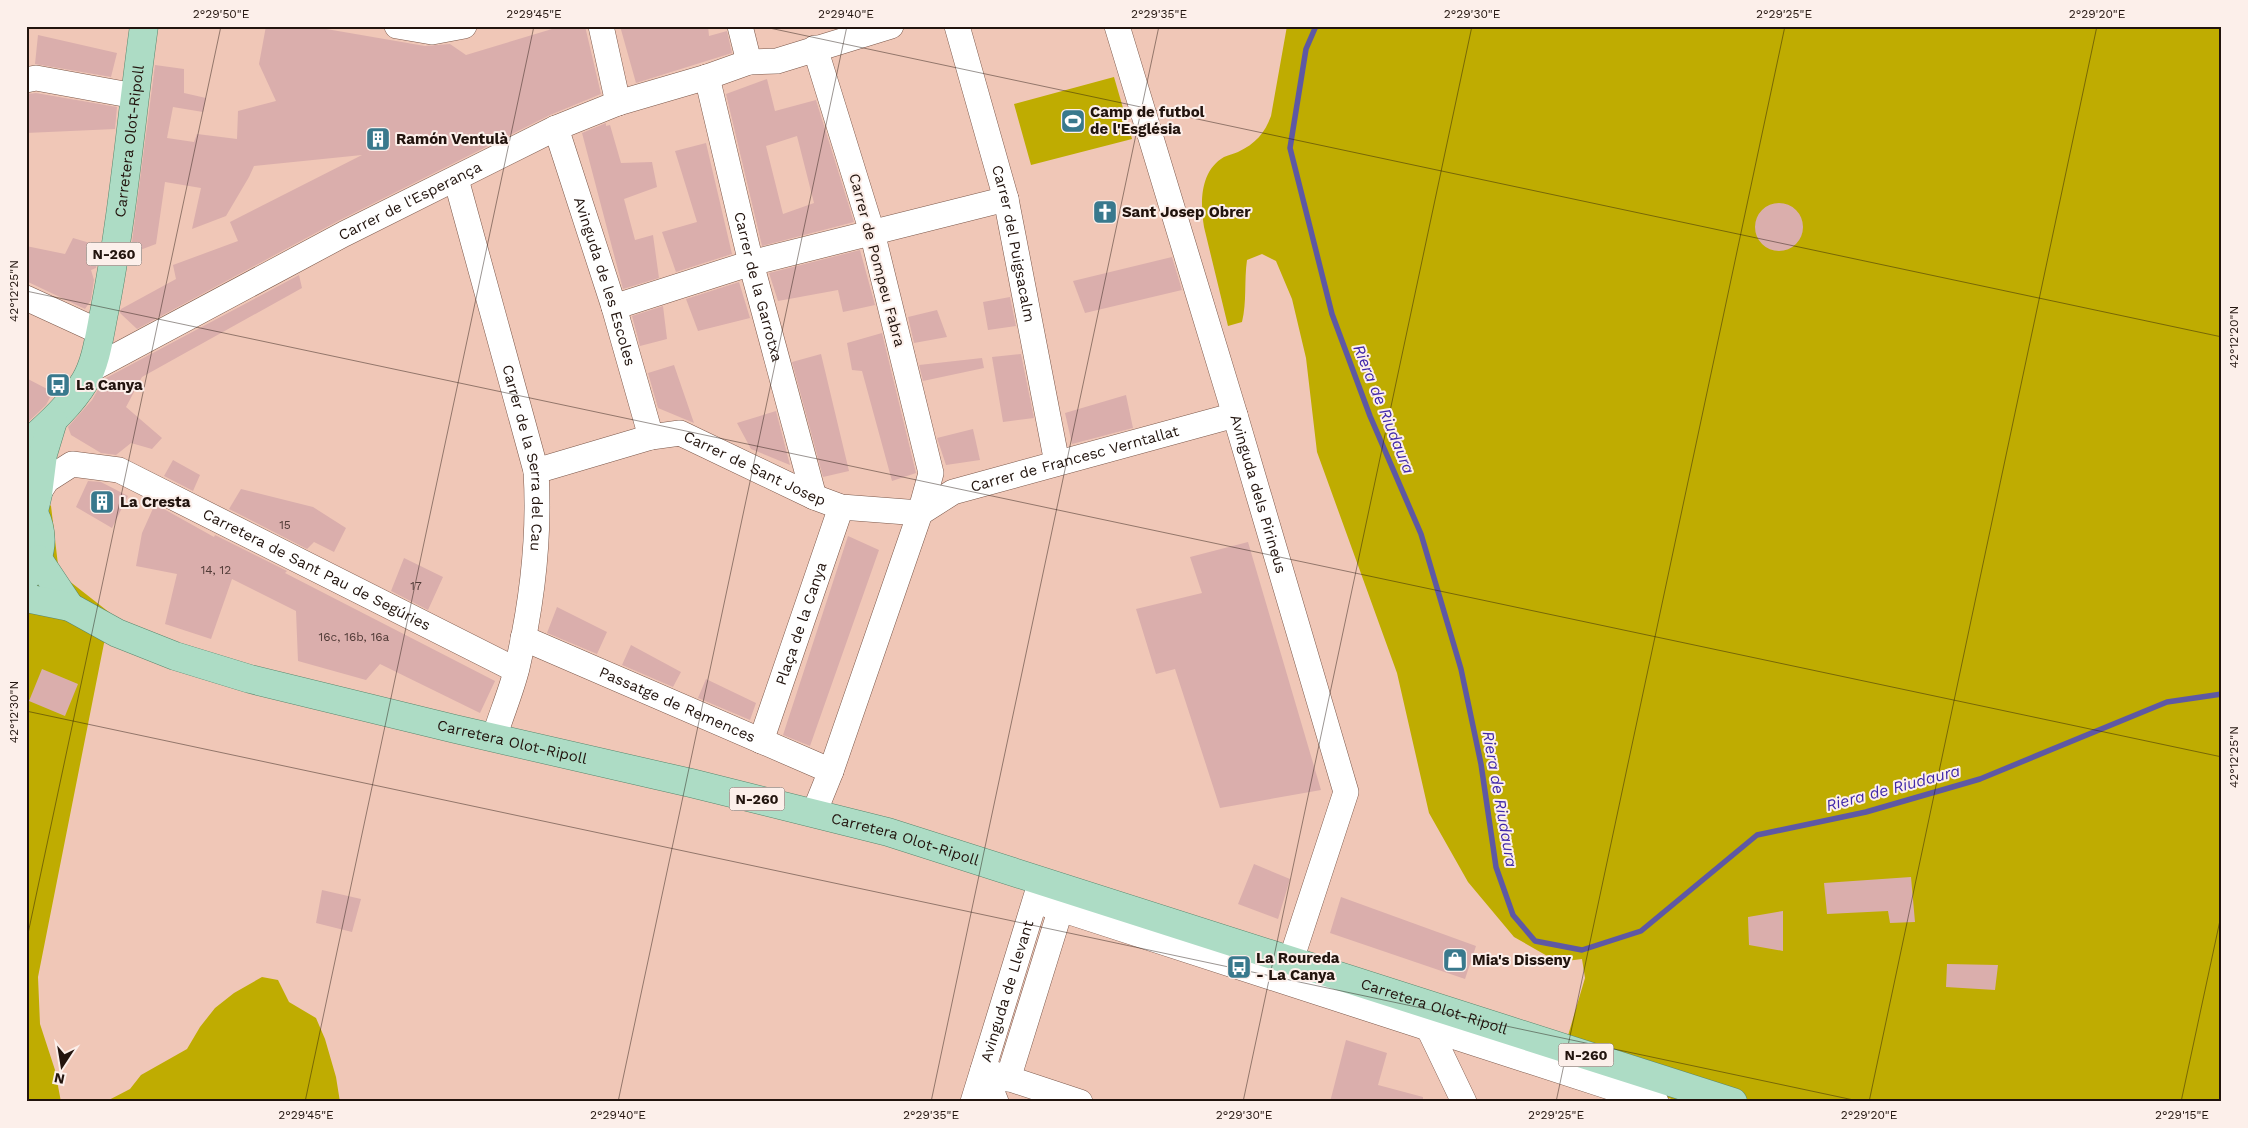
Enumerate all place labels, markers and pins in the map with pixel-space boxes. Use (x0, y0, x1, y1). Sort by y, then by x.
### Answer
place label: Camp de futbol de l'Església (1090, 103, 1205, 138)
sports icon: Camp de futbol de l'Església (1060, 108, 1086, 134)
building icon: Ramón Ventulà (365, 126, 391, 152)
place label: Ramón Ventulà (396, 130, 508, 148)
church icon: Sant Josep Obrer (1092, 199, 1118, 225)
place label: Sant Josep Obrer (1122, 203, 1251, 221)
bus stop icon: La Canya (45, 372, 71, 398)
place label: La Canya (76, 376, 143, 394)
building icon: La Cresta (89, 489, 115, 515)
place label: La Cresta (120, 493, 191, 511)
shop icon: Mia's Disseny (1442, 947, 1468, 973)
place label: La Roureda - La Canya (1256, 949, 1340, 984)
place label: Mia's Disseny (1472, 951, 1572, 969)
bus stop icon: La Roureda - La Canya (1226, 954, 1252, 980)

